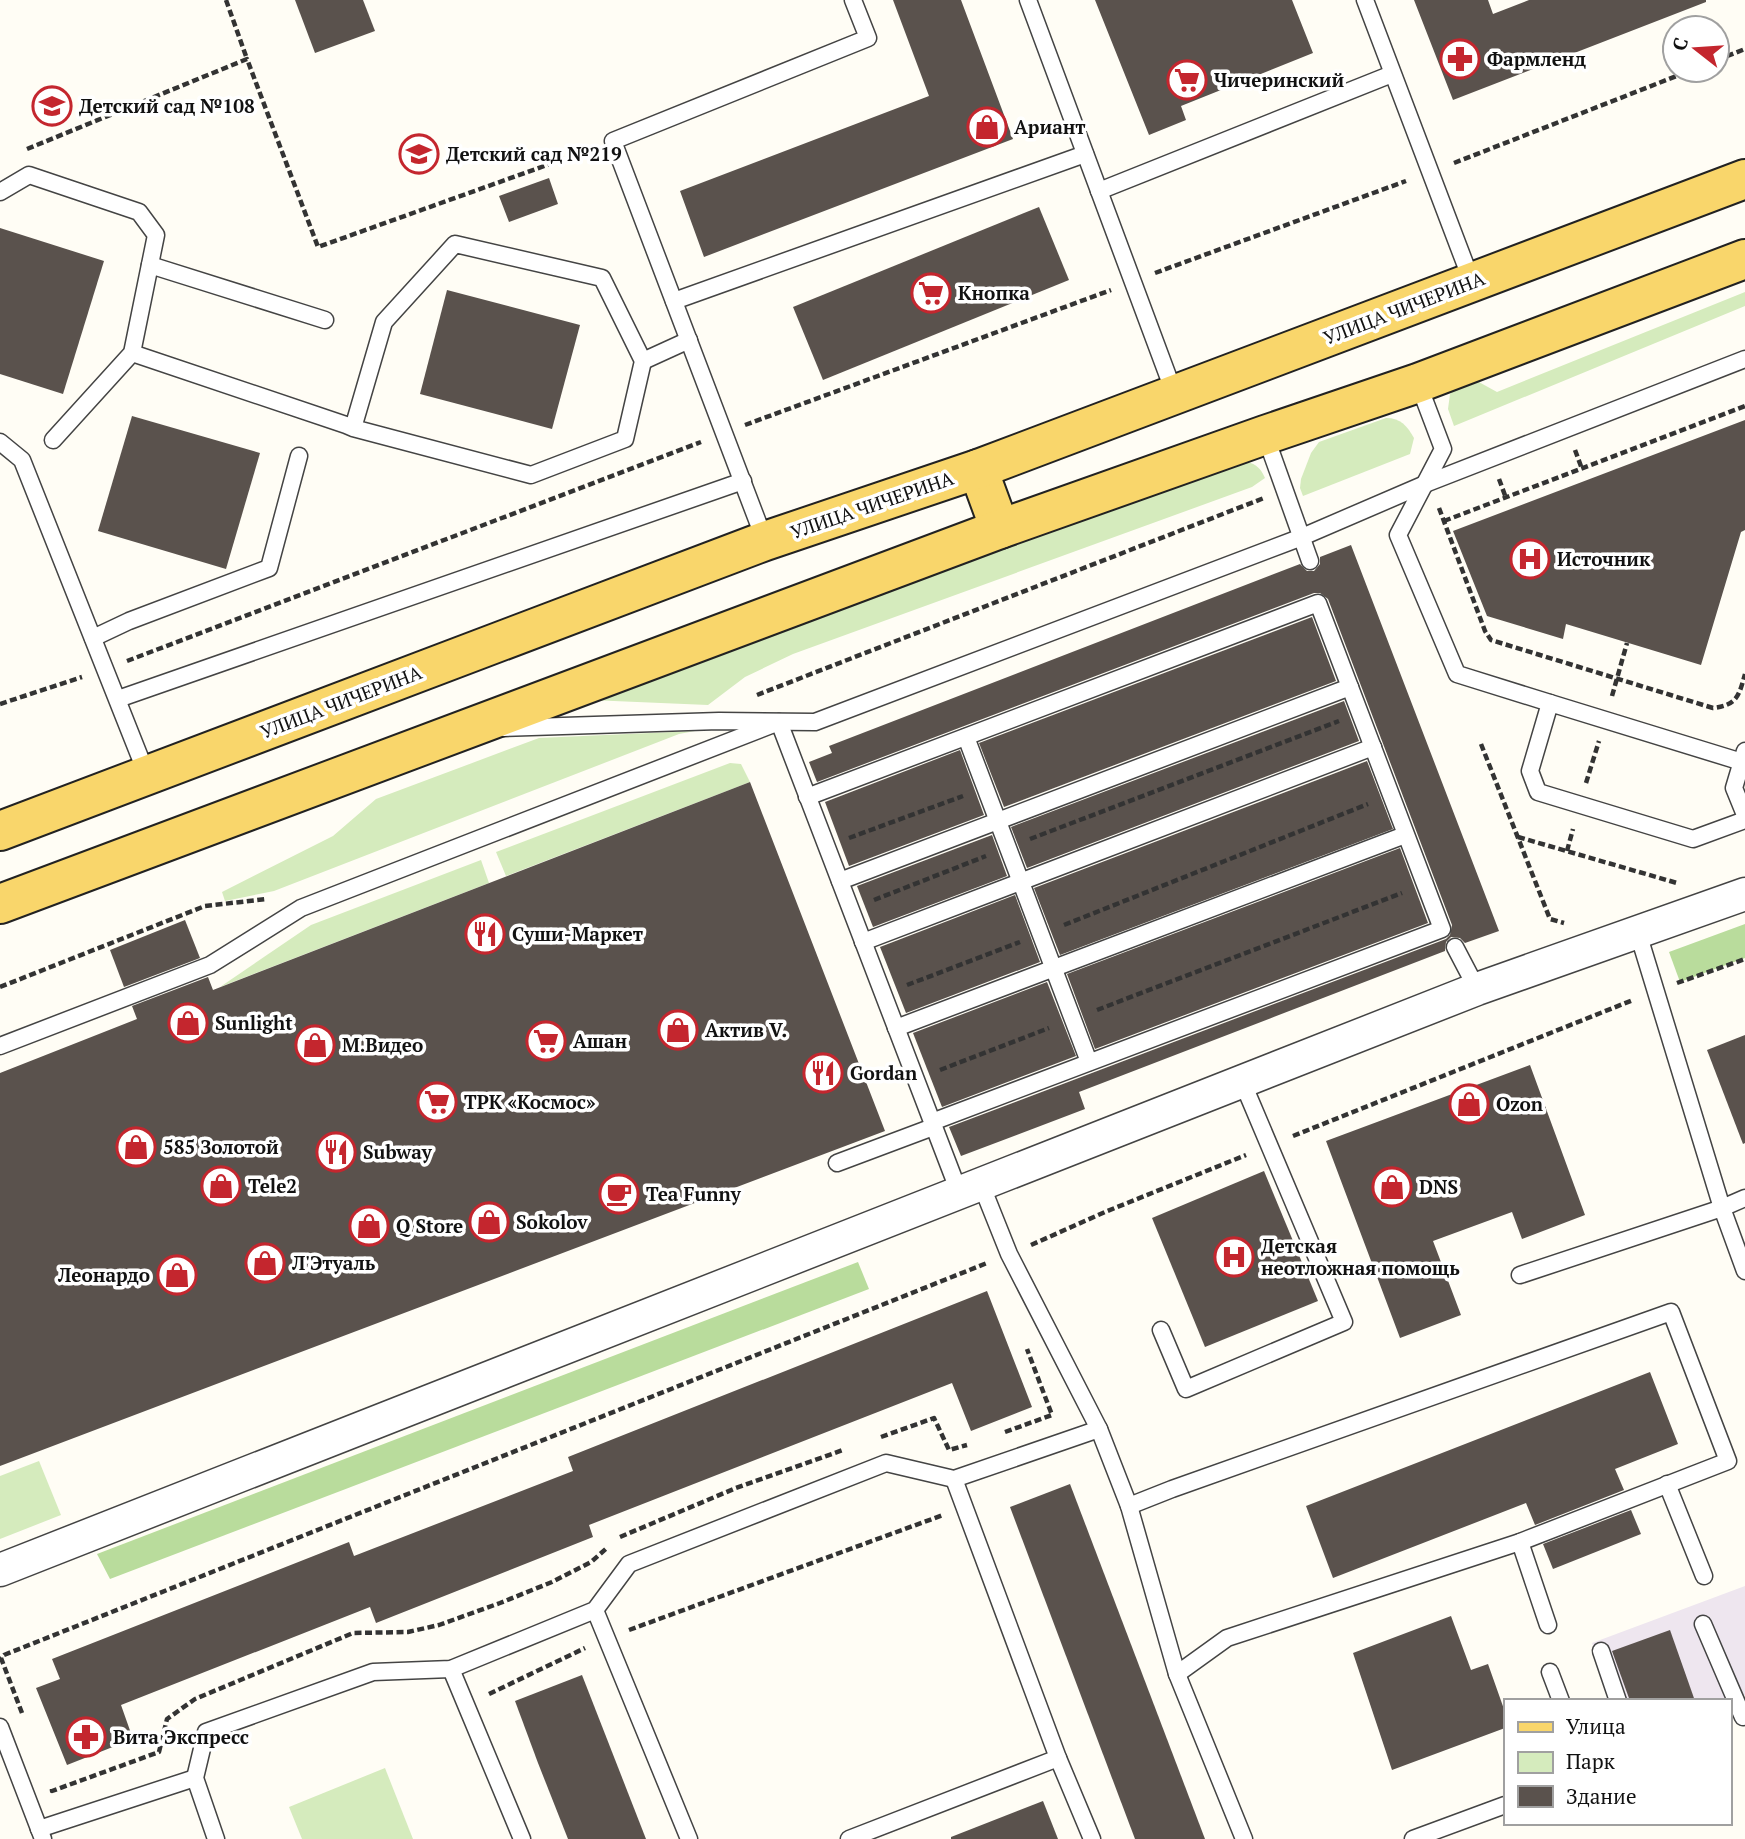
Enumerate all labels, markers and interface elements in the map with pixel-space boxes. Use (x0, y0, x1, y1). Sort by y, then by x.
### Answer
north arrow (1661, 14, 1731, 84)
text: С (1665, 34, 1693, 53)
pharmacy icon: Фармленд (1439, 38, 1481, 80)
place label: Фармленд (1487, 46, 1586, 71)
supermarket icon: Чичеринский (1166, 59, 1208, 101)
place label: Чичеринский (1214, 67, 1345, 92)
school or university icon: Детский сад №108 (31, 85, 73, 127)
place label: Детский сад №108 (79, 93, 255, 118)
shop icon: Ариант (966, 106, 1008, 148)
place label: Ариант (1014, 114, 1086, 139)
school or university icon: Детский сад №219 (398, 133, 440, 175)
place label: Детский сад №219 (446, 141, 622, 166)
street label: УЛИЦА ЧИЧЕРИНА (1320, 265, 1488, 350)
supermarket icon: Кнопка (910, 272, 952, 314)
place label: Кнопка (958, 280, 1030, 305)
street label: УЛИЦА ЧИЧЕРИНА (787, 465, 957, 544)
hospital icon: Источник (1509, 538, 1551, 580)
place label: Источник (1557, 546, 1651, 571)
street label: УЛИЦА ЧИЧЕРИНА (257, 659, 425, 744)
restaurant icon: Суши-Маркет (464, 913, 506, 955)
place label: Суши-Маркет (512, 921, 644, 946)
shop icon: Sunlight (167, 1002, 209, 1044)
shop icon: Актив V. (657, 1009, 699, 1051)
place label: Sunlight (215, 1010, 293, 1035)
place label: Актив V. (705, 1017, 787, 1042)
supermarket icon: Ашан (525, 1020, 567, 1062)
shop icon: М.Видео (294, 1024, 336, 1066)
place label: Ашан (573, 1028, 628, 1053)
place label: М.Видео (342, 1032, 423, 1057)
restaurant icon: Gordan (802, 1052, 844, 1094)
place label: Gordan (850, 1060, 918, 1085)
supermarket icon: ТРК «Космос» (416, 1081, 458, 1123)
shop icon: Ozon (1448, 1083, 1490, 1125)
place label: ТРК «Космос» (464, 1089, 596, 1114)
place label: Ozon (1496, 1091, 1544, 1116)
shop icon: 585 Золотой (115, 1126, 157, 1168)
restaurant icon: Subway (315, 1131, 357, 1173)
place label: 585 Золотой (163, 1134, 279, 1159)
place label: Subway (363, 1139, 433, 1164)
shop icon: Tele2 (200, 1165, 242, 1207)
shop icon: DNS (1371, 1166, 1413, 1208)
place label: Tele2 (248, 1173, 297, 1198)
cafe icon: Tea Funny (598, 1173, 640, 1215)
place label: DNS (1419, 1174, 1458, 1199)
place label: Tea Funny (646, 1181, 742, 1206)
shop icon: Sokolov (468, 1201, 510, 1243)
shop icon: Q Store (348, 1205, 390, 1247)
place label: Sokolov (516, 1209, 588, 1234)
place label: Q Store (396, 1213, 463, 1238)
place label: Детская неотложная помощь (1261, 1233, 1460, 1280)
hospital icon: Детская неотложная помощь (1213, 1236, 1255, 1278)
shop icon: Л'Этуаль (244, 1242, 286, 1284)
place label: Л'Этуаль (291, 1250, 376, 1275)
shop icon: Леонардо (156, 1254, 198, 1296)
place label: Леонардо (57, 1262, 150, 1287)
legend (1504, 1699, 1731, 1825)
text: Улица (1566, 1712, 1626, 1740)
pharmacy icon: Вита Экспресс (65, 1716, 107, 1758)
place label: Вита Экспресс (113, 1724, 249, 1749)
text: Парк (1566, 1747, 1616, 1775)
text: Здание (1566, 1782, 1637, 1810)

